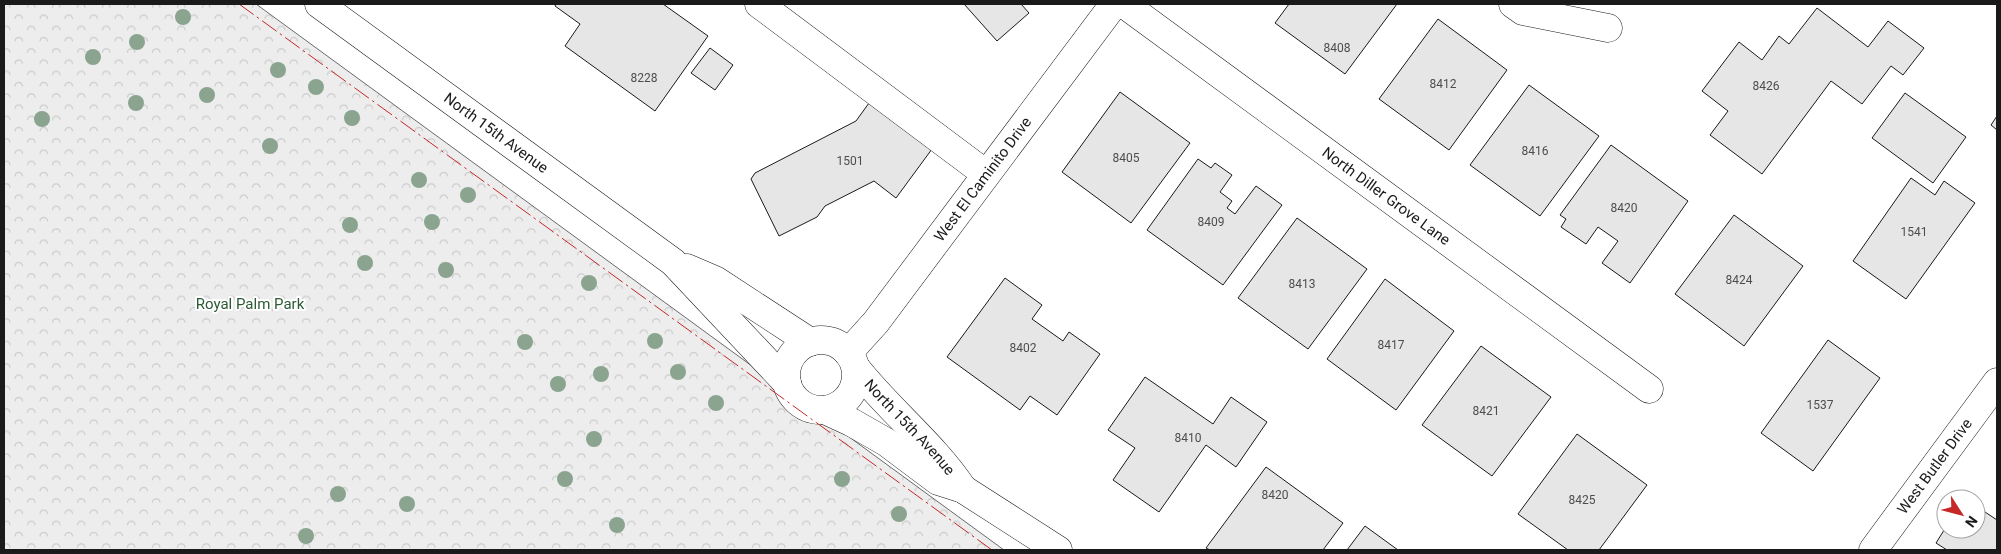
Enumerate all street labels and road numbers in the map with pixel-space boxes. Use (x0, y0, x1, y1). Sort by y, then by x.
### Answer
street label: North 15th Avenue (440, 89, 552, 177)
street label: West El Caminito Drive (930, 113, 1035, 245)
street label: North Diller Grove Lane (1319, 143, 1454, 249)
street label: North 15th Avenue (861, 376, 959, 479)
street label: West Butler Drive (1894, 415, 1976, 518)

